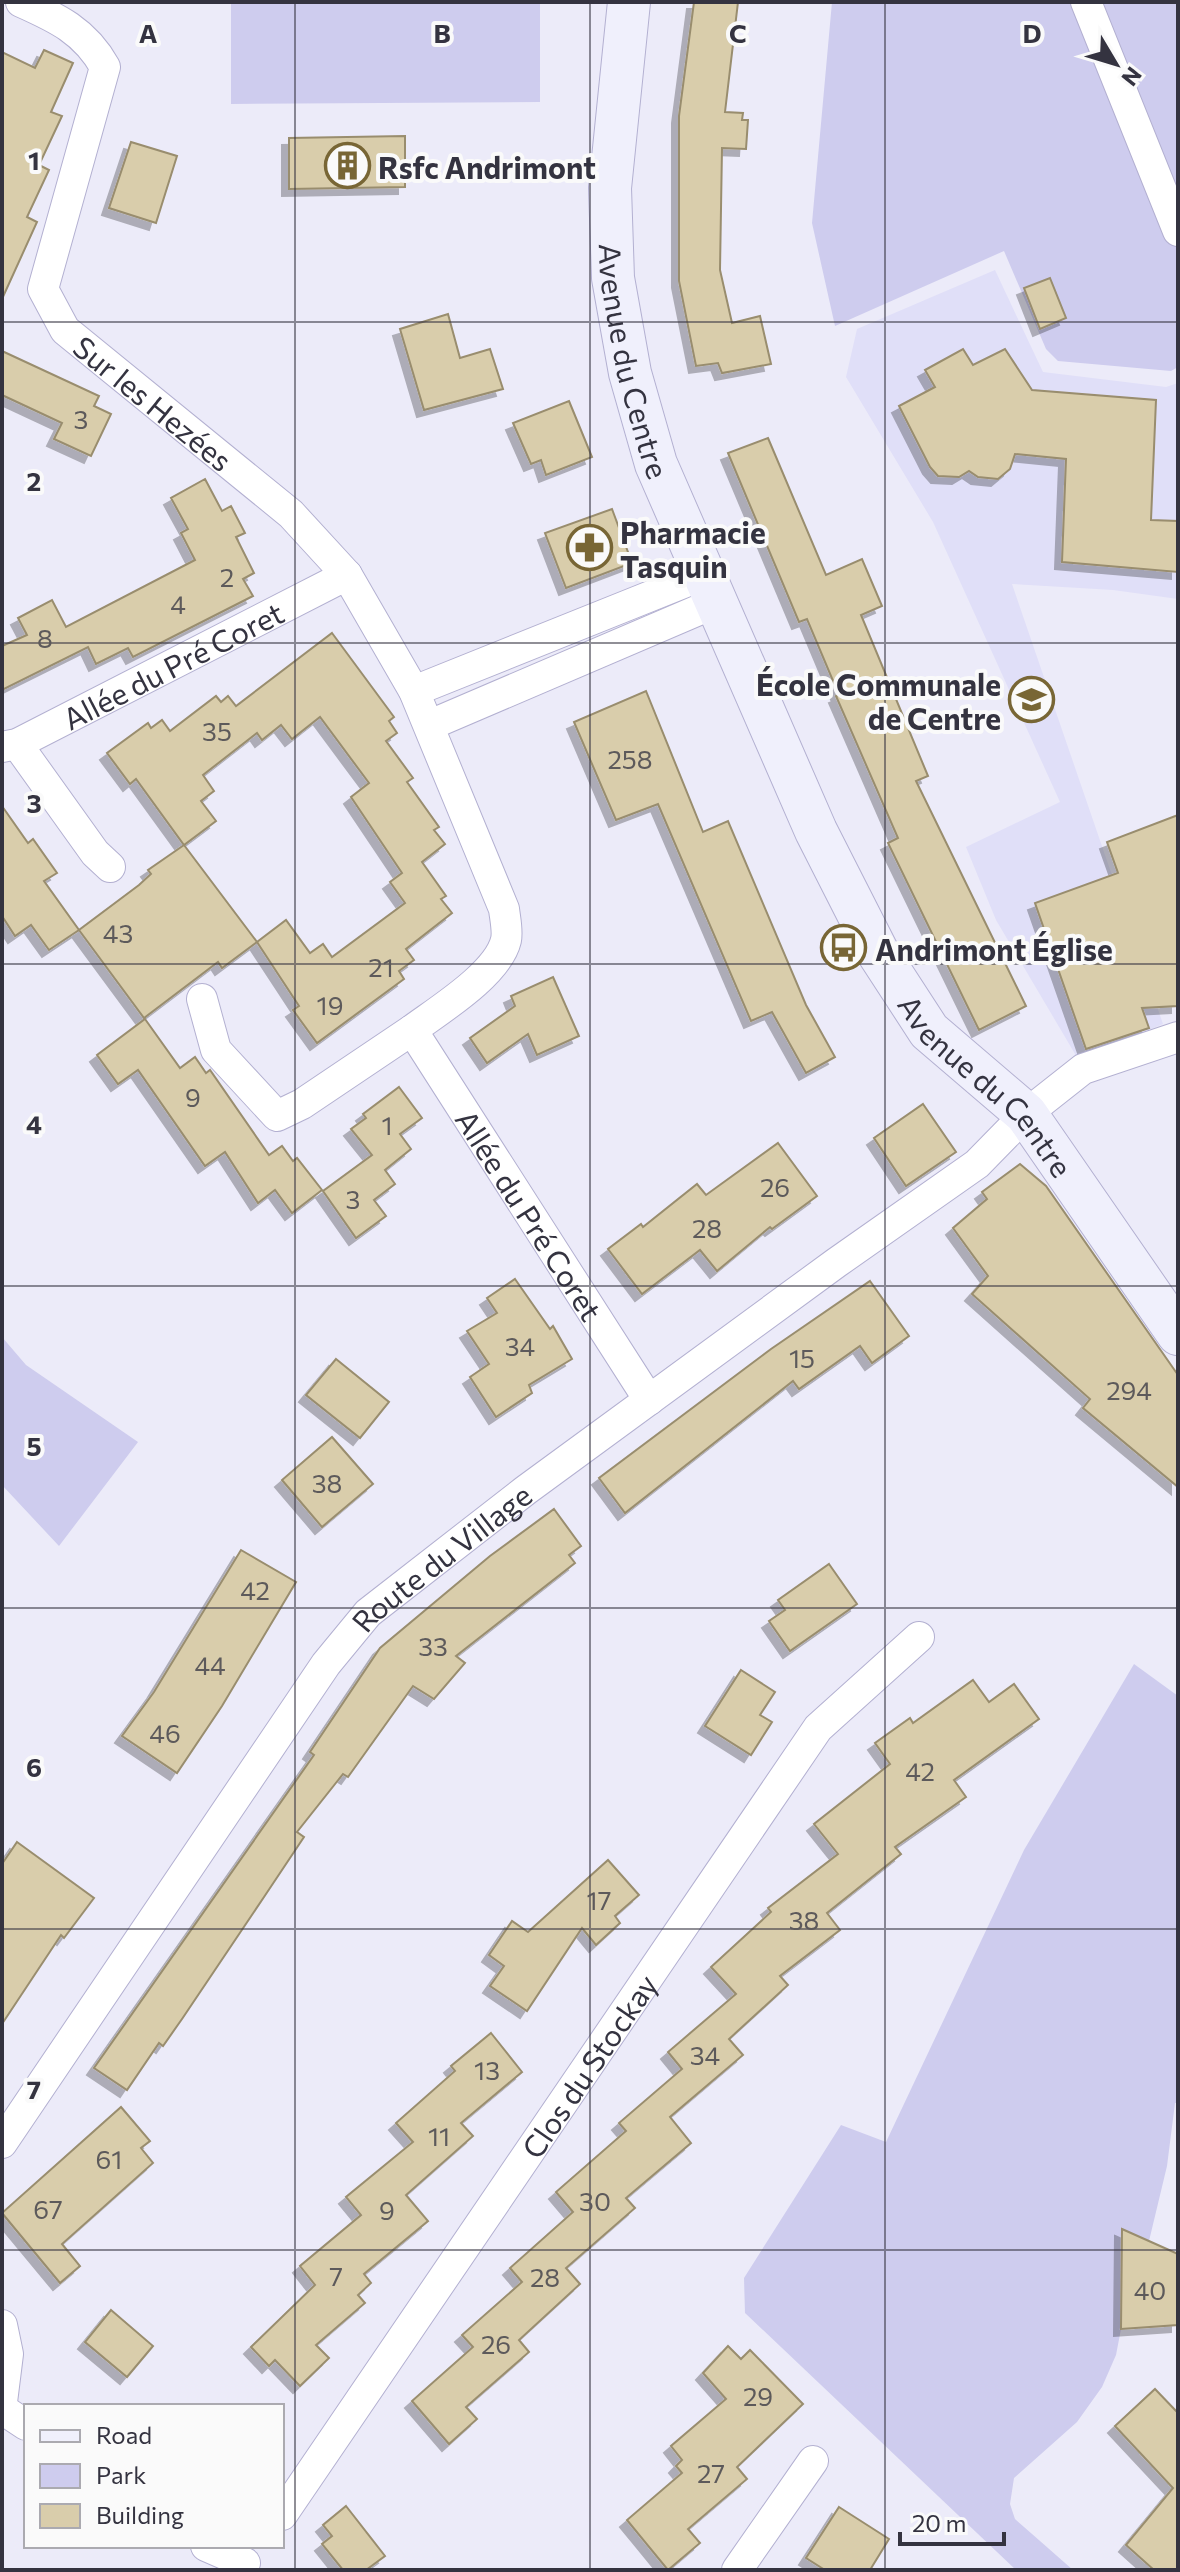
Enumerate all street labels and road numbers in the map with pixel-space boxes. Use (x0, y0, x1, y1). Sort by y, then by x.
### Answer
street label: Avenue du Centre (593, 243, 678, 484)
street label: Sur les Hezées (67, 327, 241, 478)
street label: Allée du Pré Coret (56, 593, 289, 736)
street label: Avenue du Centre (892, 987, 1082, 1183)
street label: Allée du Pré Coret (449, 1102, 611, 1327)
street label: Route du Village (343, 1475, 538, 1638)
street label: Clos du Stockay (513, 1966, 664, 2164)

